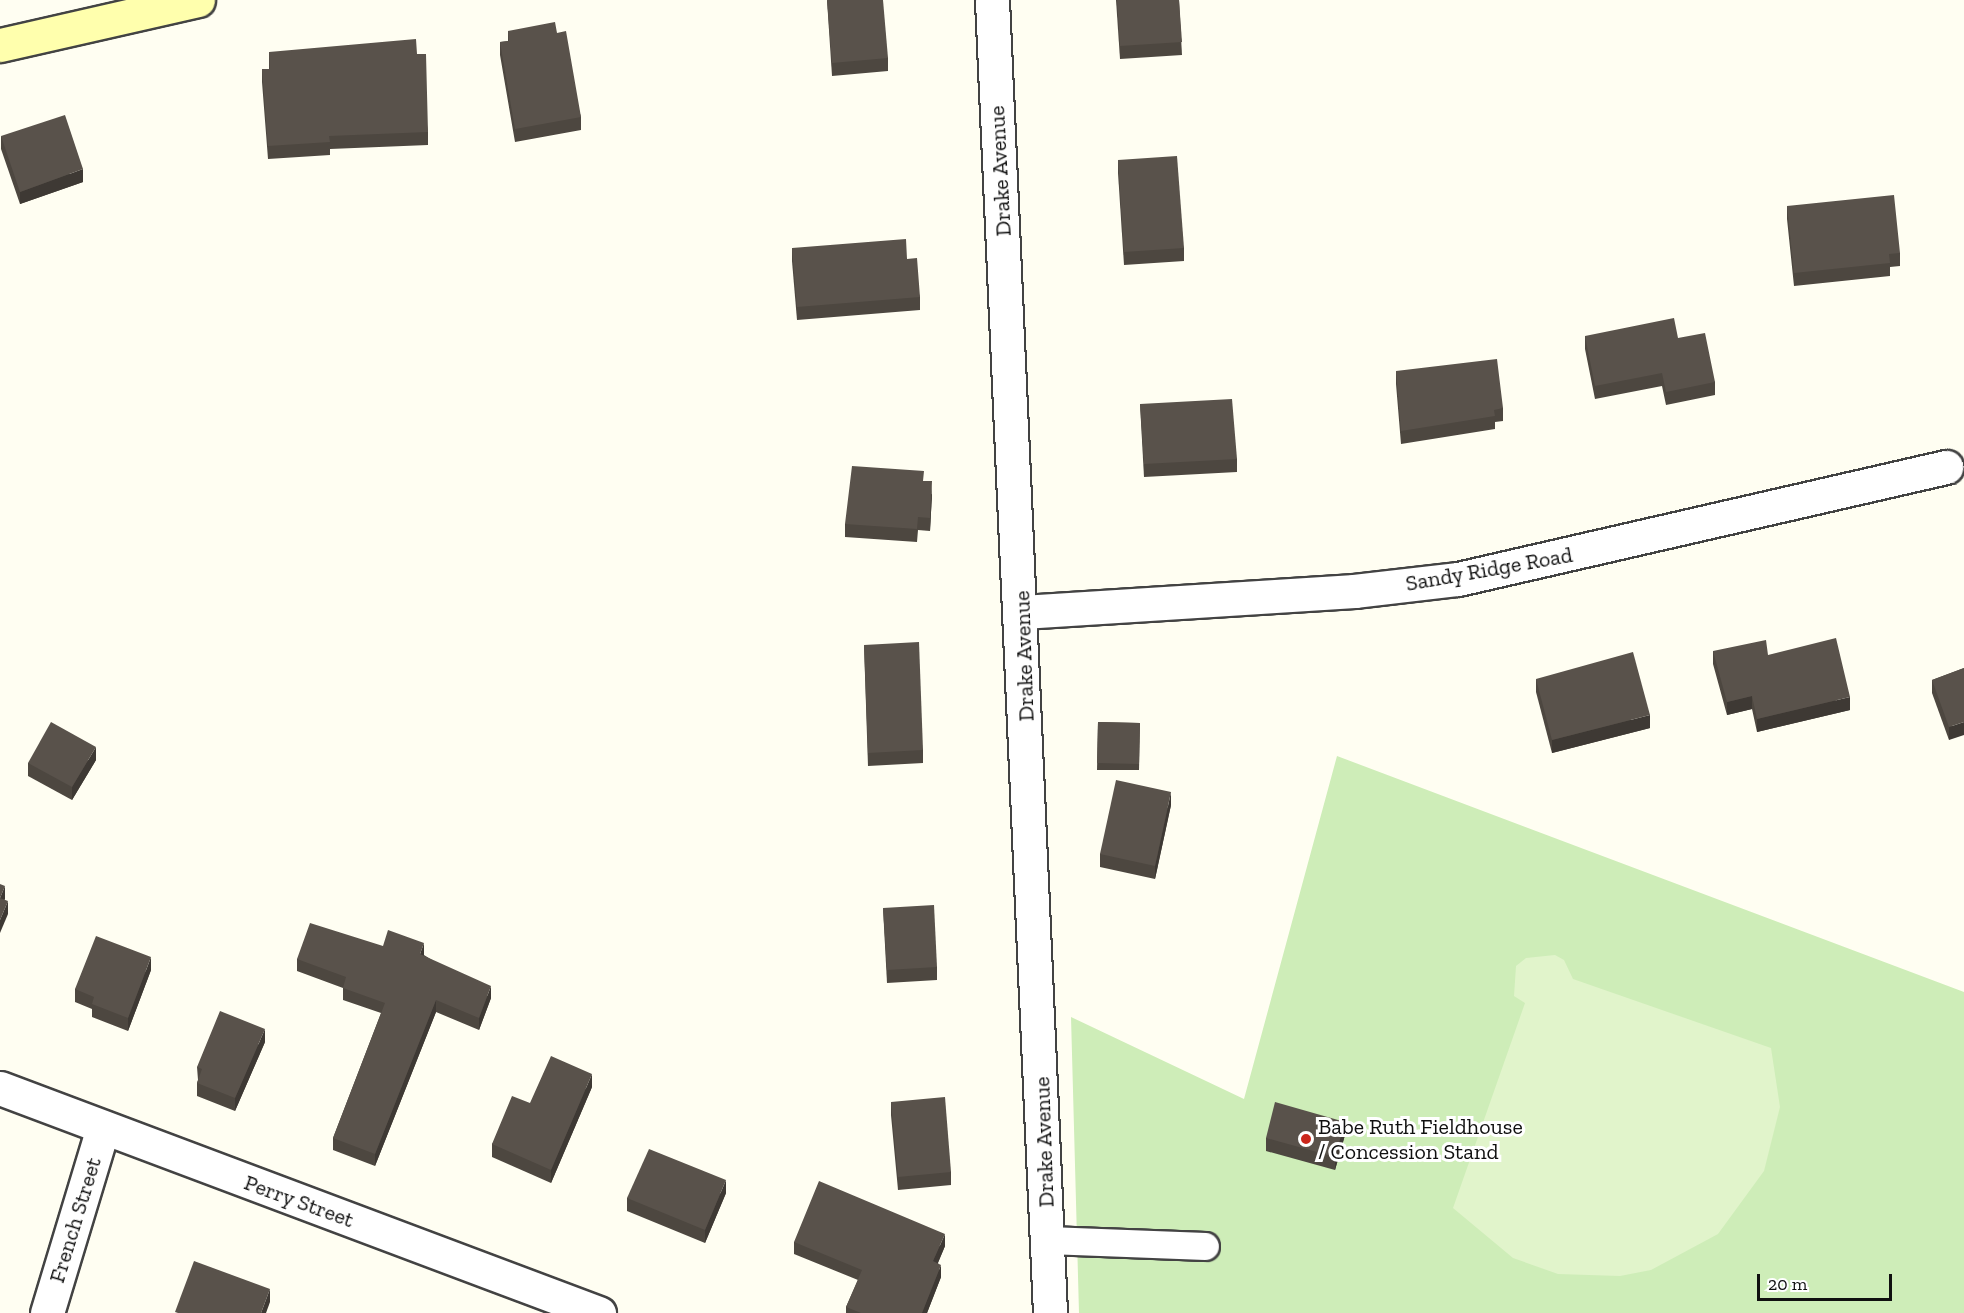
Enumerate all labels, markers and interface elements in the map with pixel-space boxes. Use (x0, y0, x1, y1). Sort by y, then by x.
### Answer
street label: Drake Avenue (983, 105, 1017, 237)
street label: Sandy Ridge Road (1403, 541, 1575, 597)
street label: Drake Avenue (1009, 590, 1039, 722)
street label: Drake Avenue (1029, 1076, 1059, 1208)
place label: Babe Ruth Fieldhouse / Concession Stand (1318, 1113, 1523, 1164)
marker: Babe Ruth Fieldhouse / Concession Stand (1299, 1132, 1313, 1146)
street label: French Street (43, 1154, 107, 1286)
street label: Perry Street (240, 1169, 358, 1233)
scale bar (1760, 1262, 1895, 1300)
text: 20 m (1768, 1273, 1807, 1295)

